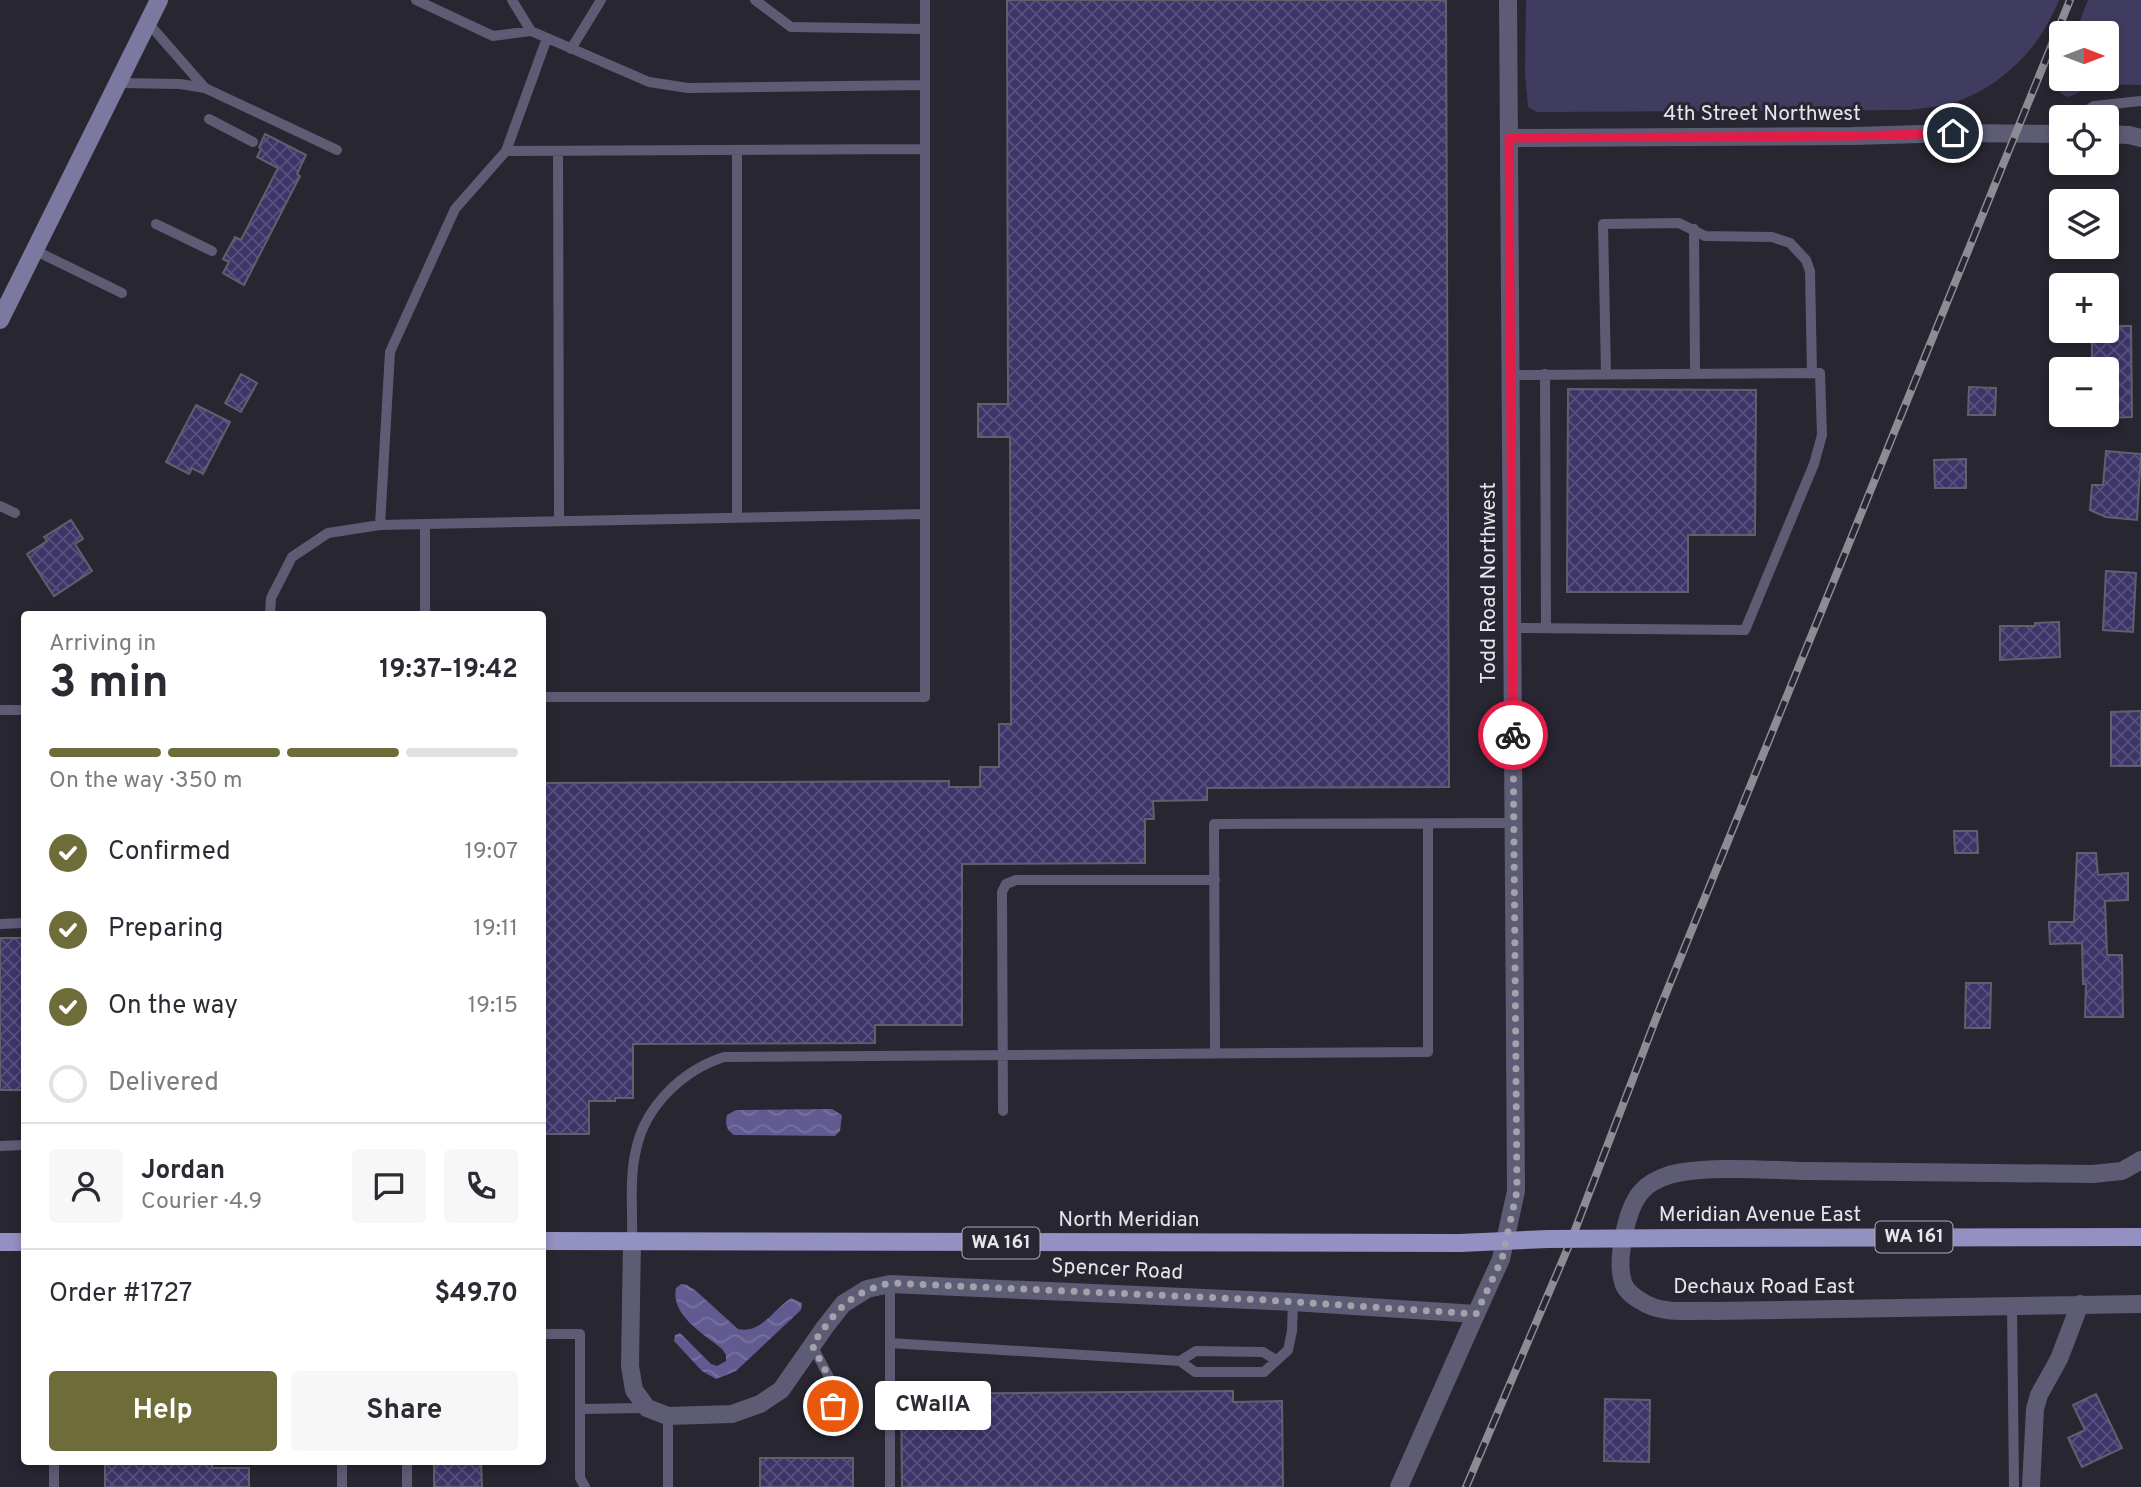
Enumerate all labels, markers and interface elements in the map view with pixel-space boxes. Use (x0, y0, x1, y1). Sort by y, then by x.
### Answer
north arrow (2049, 21, 2119, 91)
map controls (2049, 21, 2119, 427)
street label: 4th Street Northwest (1663, 101, 1861, 128)
pin (1923, 103, 1983, 163)
button: locate (2049, 105, 2119, 175)
icon: home (1934, 114, 1972, 152)
button: layers (2049, 189, 2119, 259)
button: + (2049, 273, 2119, 343)
button: − (2049, 357, 2119, 427)
street label: Todd Road Northwest (1476, 482, 1503, 684)
text: Arriving in (49, 630, 156, 659)
text: 19:37–19:42 (379, 654, 518, 687)
text: 3 min (49, 655, 169, 714)
courier (1478, 700, 1548, 770)
icon: bike (1494, 716, 1532, 754)
text: On the way · 350 m (49, 767, 243, 796)
icon: check (49, 834, 87, 872)
text: Confirmed (108, 836, 231, 869)
text: 19:07 (464, 838, 518, 867)
icon: check (49, 911, 87, 949)
text: Preparing (108, 913, 223, 946)
text: 19:11 (473, 915, 518, 944)
icon: check (49, 988, 87, 1026)
text: On the way (108, 990, 238, 1023)
text: 19:15 (468, 992, 518, 1021)
text: Delivered (108, 1067, 219, 1100)
button: person (49, 1149, 123, 1223)
button: chat (352, 1149, 426, 1223)
button: phone (444, 1149, 518, 1223)
text: Jordan (141, 1155, 225, 1188)
text: Courier · 4.9 (141, 1188, 262, 1217)
street label: Meridian Avenue East (1659, 1202, 1861, 1229)
street label: North Meridian (1058, 1207, 1200, 1234)
road number: WA 161 (1876, 1222, 1952, 1252)
road number: WA 161 (962, 1228, 1040, 1259)
street label: Spencer Road (1050, 1253, 1184, 1287)
street label: Dechaux Road East (1673, 1274, 1855, 1301)
text: Order #1727 (49, 1278, 192, 1311)
text: $49.70 (434, 1278, 518, 1311)
button: Help (49, 1371, 277, 1451)
button: Share (291, 1371, 518, 1451)
pin (803, 1376, 863, 1436)
callout: CWallA (875, 1382, 990, 1430)
icon: bag (814, 1387, 852, 1425)
text: CWallA (895, 1391, 971, 1420)

